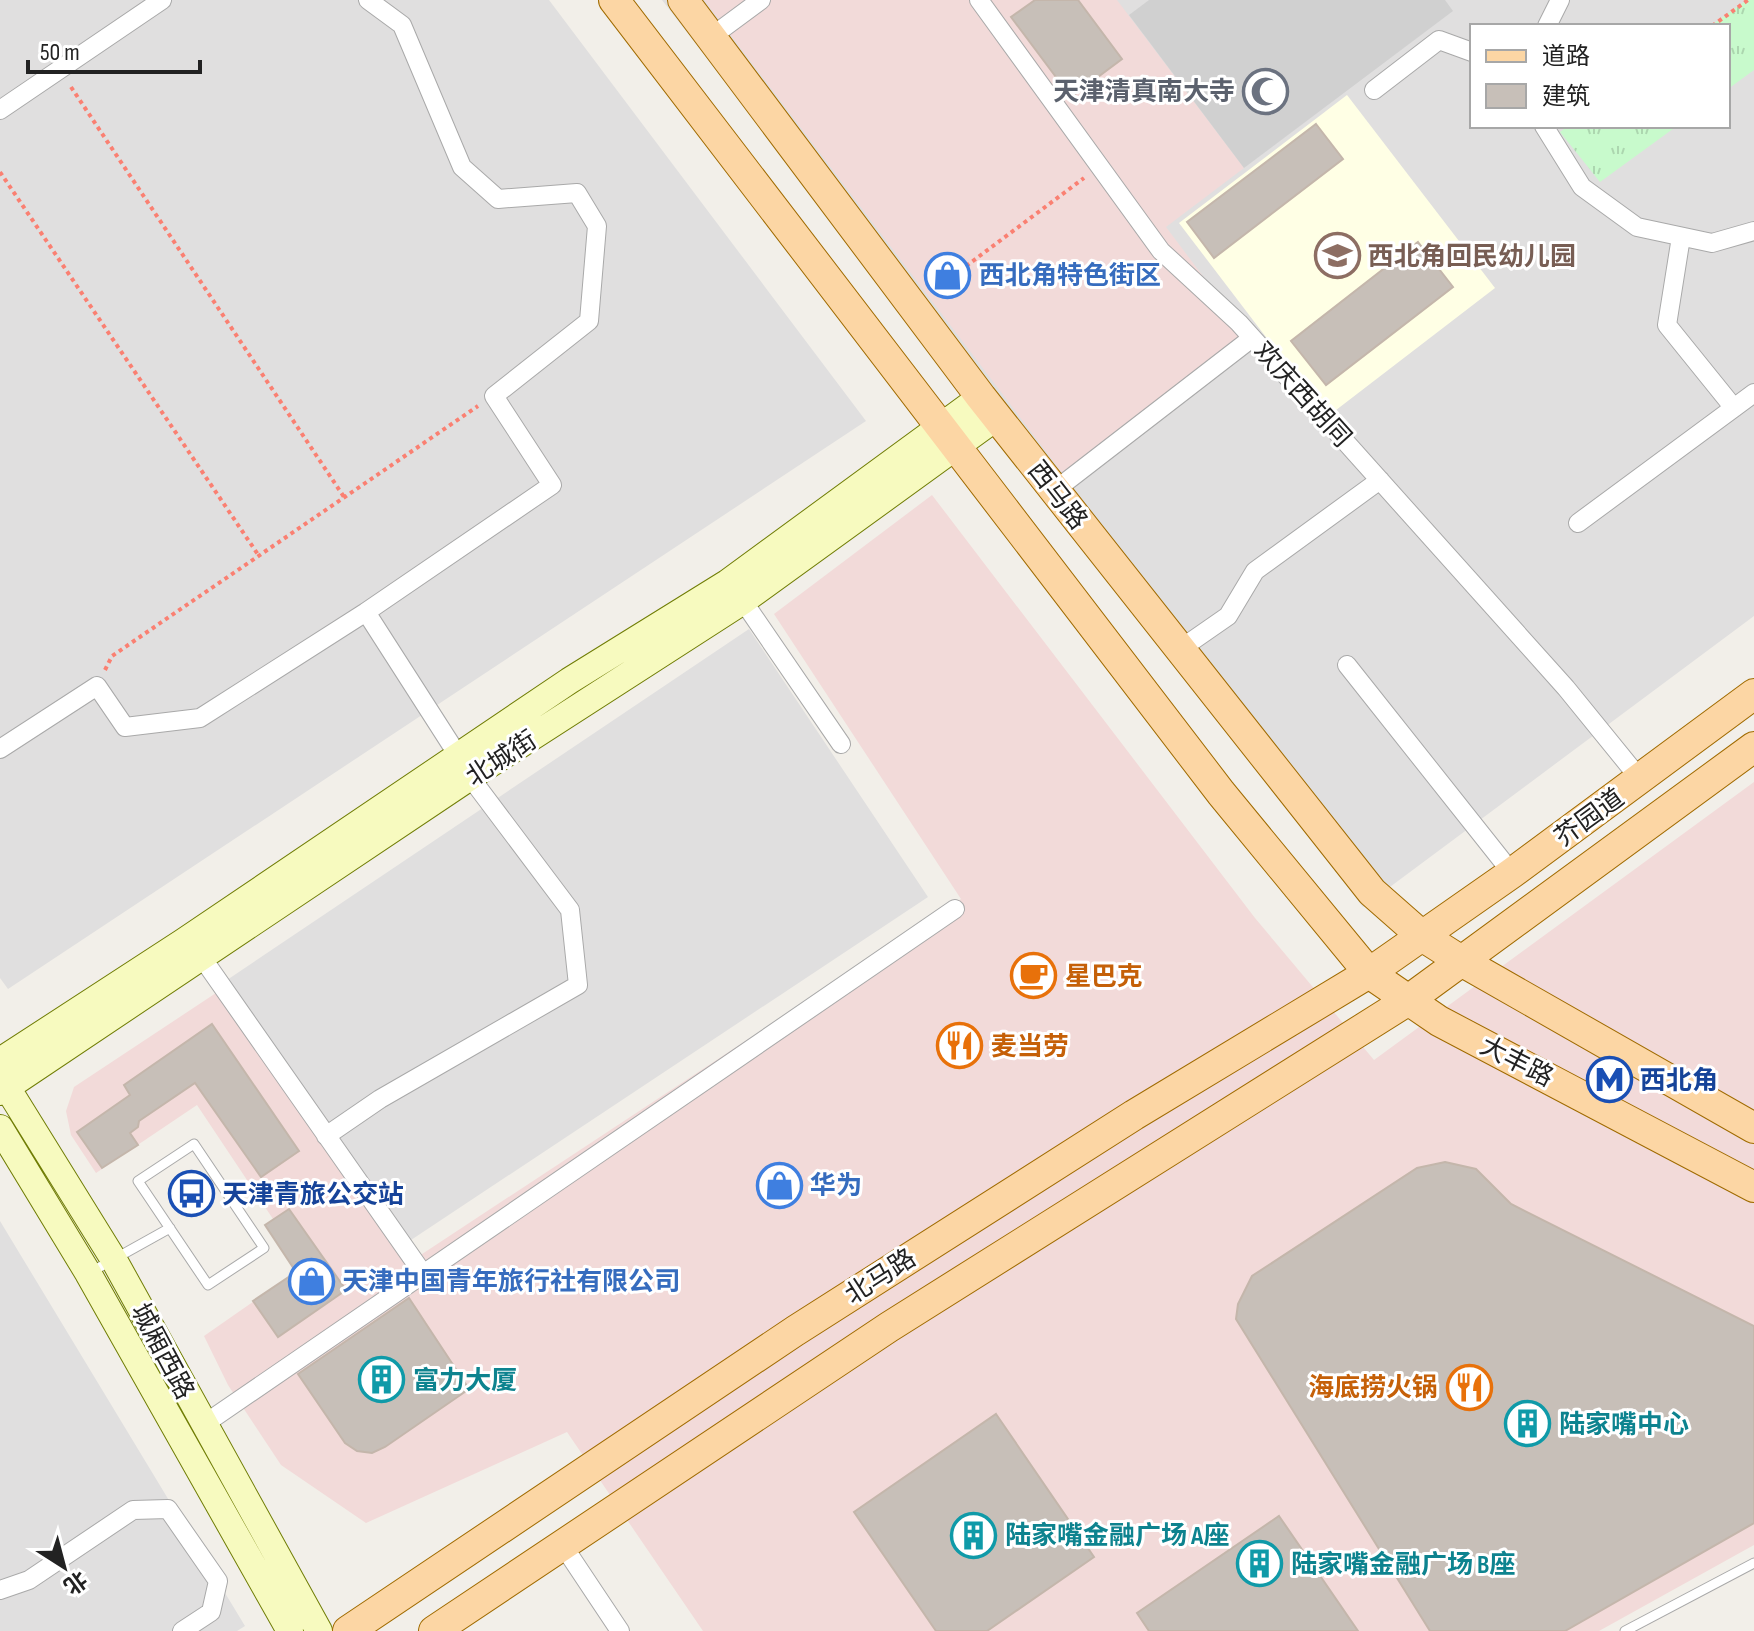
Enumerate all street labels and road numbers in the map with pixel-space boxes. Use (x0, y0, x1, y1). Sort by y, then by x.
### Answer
street label: 欢庆西胡同 (1247, 336, 1357, 454)
street label: 西马路 (1021, 456, 1093, 536)
street label: 北城街 (461, 725, 543, 794)
street label: 芥园道 (1549, 783, 1631, 854)
street label: 大丰路 (1475, 1031, 1558, 1094)
street label: 北马路 (840, 1243, 922, 1312)
street label: 城厢西路 (124, 1299, 200, 1405)

